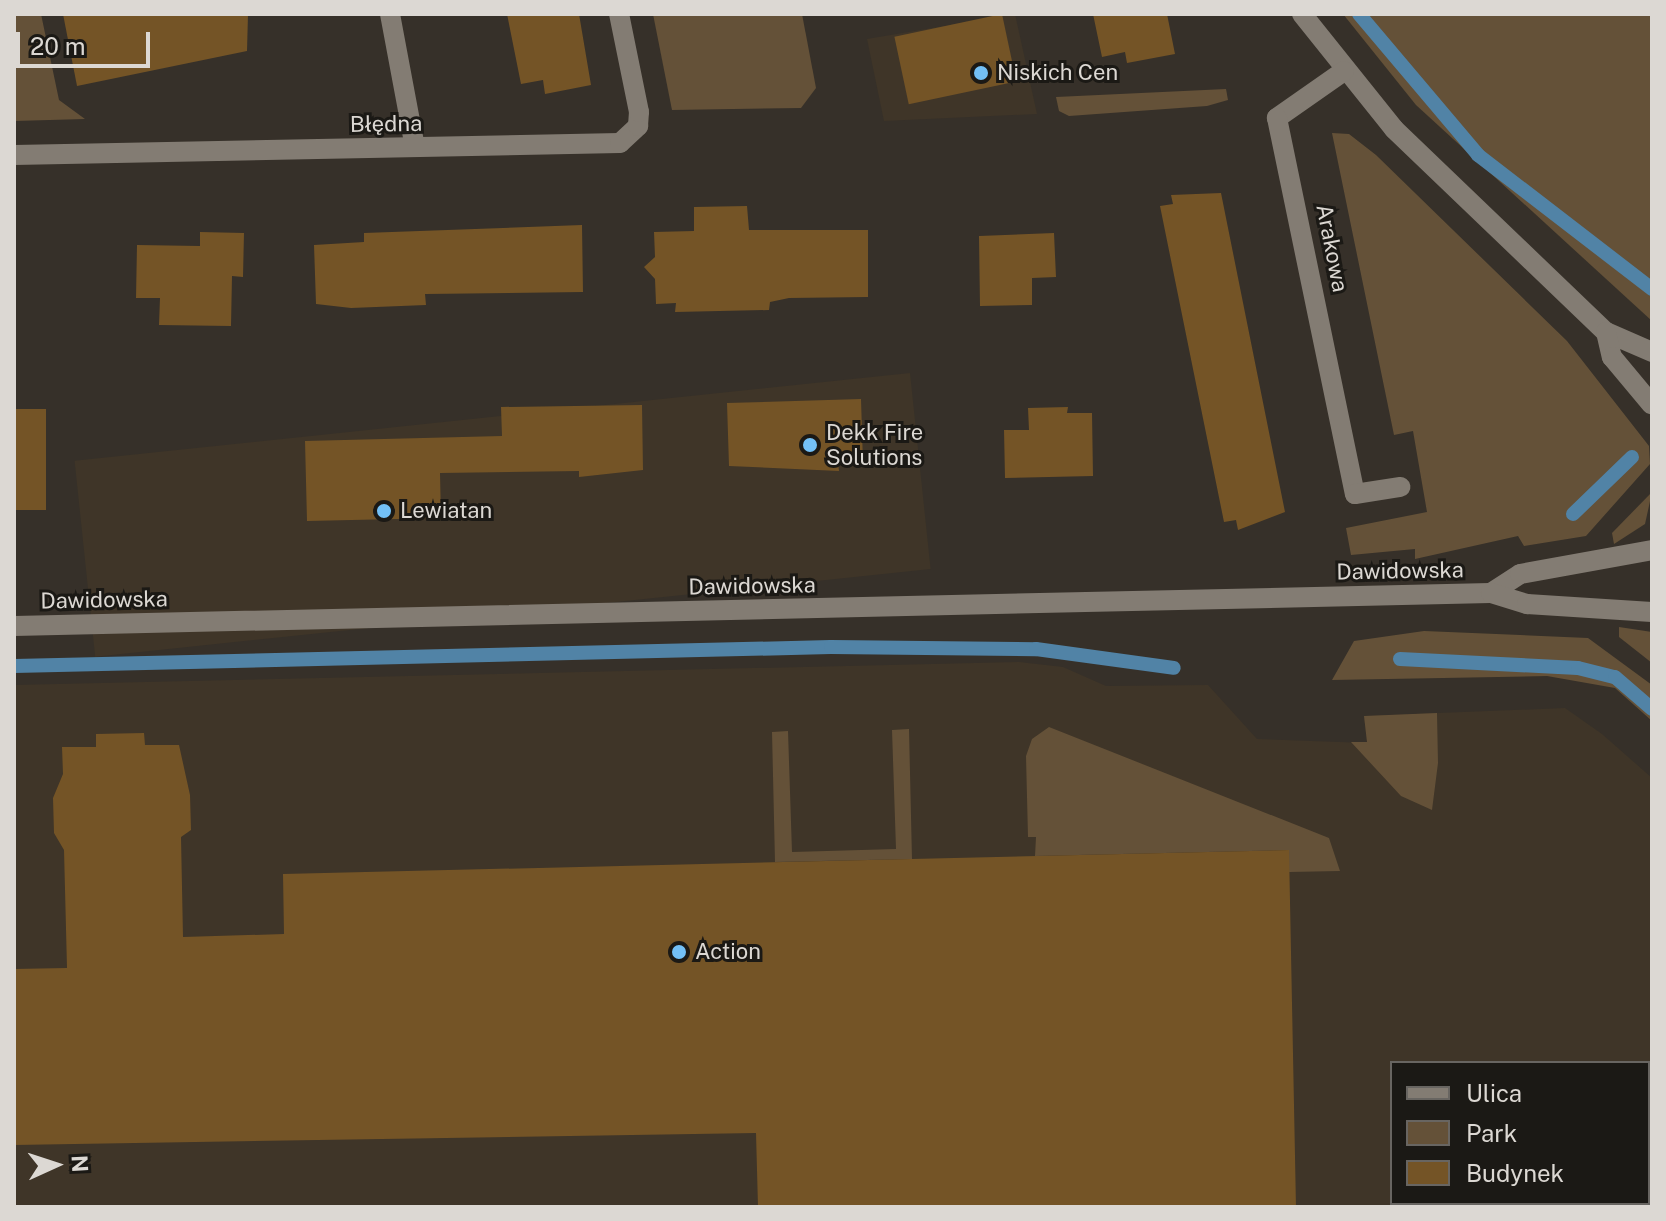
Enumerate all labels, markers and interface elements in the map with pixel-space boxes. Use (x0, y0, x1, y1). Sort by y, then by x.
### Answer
scale bar (20, 16, 154, 66)
text: 20 m (30, 32, 86, 60)
place label: Niskich Cen (997, 60, 1118, 86)
marker: Niskich Cen (972, 64, 990, 82)
street label: Błędna (350, 110, 422, 138)
street label: Arakowa (1311, 202, 1353, 294)
place label: Dekk Fire Solutions (826, 419, 923, 470)
marker: Dekk Fire Solutions (801, 436, 819, 454)
place label: Lewiatan (400, 498, 492, 524)
marker: Lewiatan (375, 502, 393, 520)
street label: Dawidowska (1336, 557, 1464, 585)
street label: Dawidowska (688, 572, 816, 600)
street label: Dawidowska (40, 586, 168, 614)
place label: Action (695, 939, 761, 965)
marker: Action (670, 943, 688, 961)
legend (1390, 1061, 1650, 1205)
text: Ulica (1466, 1079, 1522, 1107)
text: Park (1466, 1119, 1517, 1147)
north arrow (16, 1125, 96, 1205)
text: N (67, 1154, 93, 1173)
text: Budynek (1466, 1159, 1564, 1187)

